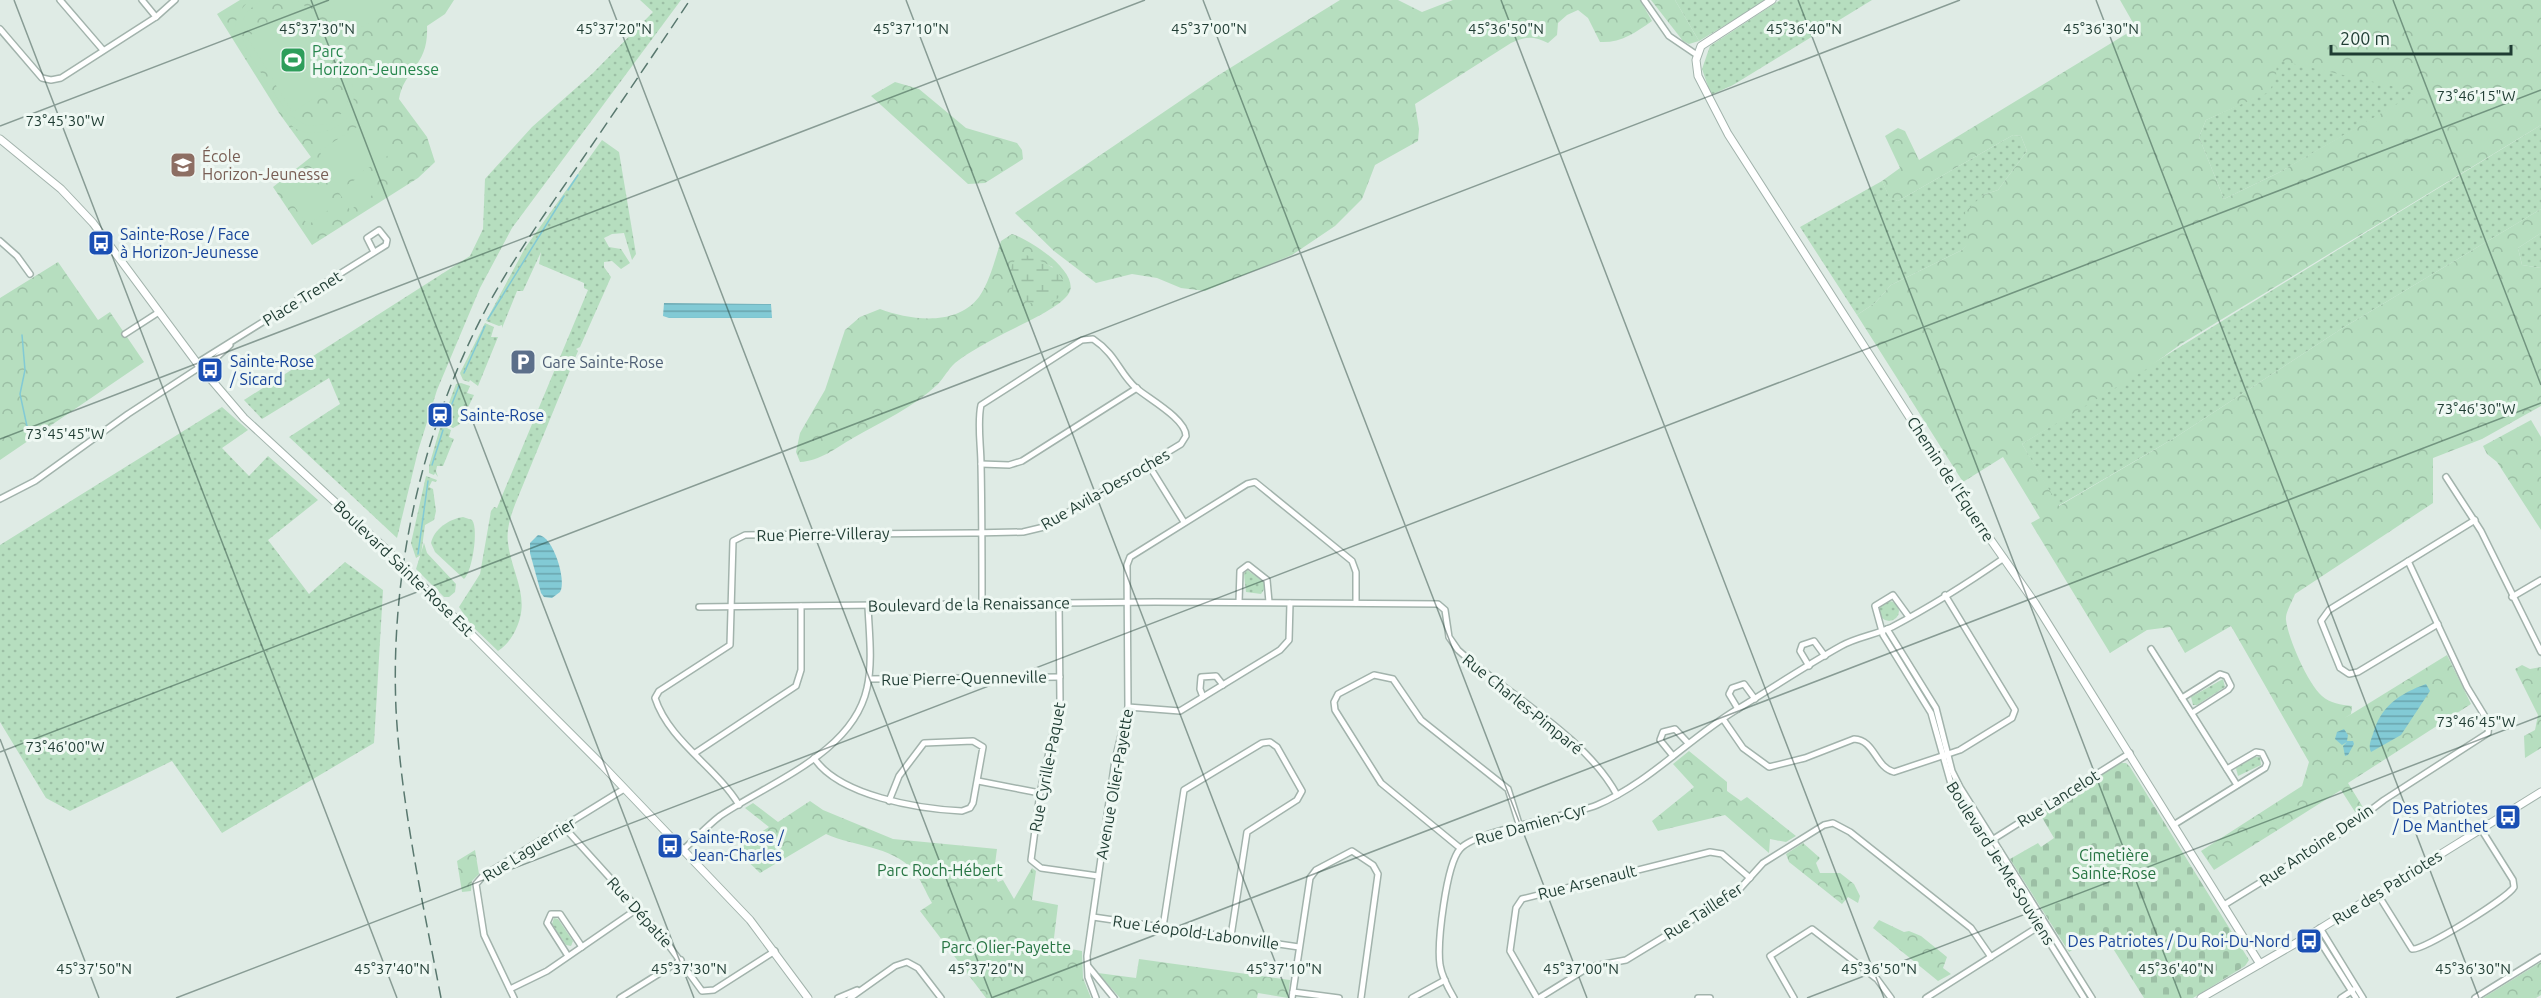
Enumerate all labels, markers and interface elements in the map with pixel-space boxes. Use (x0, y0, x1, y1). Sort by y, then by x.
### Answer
scale bar (2331, 18, 2511, 56)
text: 45°37'30"N (279, 20, 355, 37)
text: 45°37'20"N (576, 20, 652, 37)
text: 45°37'10"N (873, 20, 949, 37)
text: 45°37'00"N (1171, 20, 1247, 37)
text: 45°36'50"N (1468, 20, 1544, 37)
text: 45°36'40"N (1766, 20, 1842, 37)
text: 45°36'30"N (2063, 20, 2139, 37)
text: 200 m (2340, 28, 2390, 48)
place label: Parc Horizon-Jeunesse (312, 42, 439, 78)
sports icon: Parc Horizon-Jeunesse (278, 45, 308, 75)
text: 73°46'15"W (2436, 87, 2516, 104)
text: 73°45'30"W (25, 112, 105, 129)
place label: École Horizon-Jeunesse (202, 145, 329, 183)
school or university icon: École Horizon-Jeunesse (168, 150, 198, 180)
place label: Sainte-Rose / Face à Horizon-Jeunesse (120, 225, 259, 261)
bus stop icon: Sainte-Rose / Face à Horizon-Jeunesse (86, 228, 116, 258)
street label: Place Trenet (259, 266, 345, 329)
parking icon: Gare Sainte-Rose (508, 347, 538, 377)
place label: Sainte-Rose / Sicard (229, 352, 314, 388)
place label: Gare Sainte-Rose (542, 353, 664, 371)
bus stop icon: Sainte-Rose / Sicard (195, 355, 225, 385)
station icon: Sainte-Rose (425, 400, 455, 430)
text: 73°46'30"W (2436, 400, 2516, 417)
place label: Sainte-Rose (460, 406, 544, 424)
street label: Chemin de l'Équerre (1904, 412, 2000, 545)
text: 73°45'45"W (25, 425, 105, 442)
street label: Rue Avila-Desroches (1038, 445, 1172, 533)
street label: Boulevard Sainte-Rose Est (330, 497, 478, 640)
street label: Rue Pierre-Villeray (756, 524, 890, 544)
street label: Boulevard de la Renaissance (868, 593, 1070, 615)
street label: Rue Charles-Pimparé (1459, 650, 1587, 758)
street label: Rue Pierre-Quenneville (881, 668, 1047, 688)
street label: Rue Cyrille-Paquet (1026, 700, 1069, 834)
street label: Avenue Olier-Payette (1092, 707, 1136, 861)
text: 73°46'45"W (2436, 713, 2516, 730)
text: 73°46'00"W (25, 738, 105, 755)
street label: Rue Lancelot (2014, 765, 2103, 830)
street label: Boulevard Je-Me-Souviens (1943, 778, 2059, 948)
street label: Rue Damien-Cyr (1473, 799, 1589, 849)
place label: Des Patriotes / De Manthet (2392, 799, 2489, 835)
street label: Rue Antoine Devin (2256, 800, 2376, 890)
bus stop icon: Des Patriotes / De Manthet (2493, 802, 2523, 832)
street label: Rue Laguerrier (479, 813, 579, 885)
place label: Sainte-Rose / Jean-Charles (690, 828, 785, 864)
bus stop icon: Sainte-Rose / Jean-Charles (655, 831, 685, 861)
park label: Cimetière Sainte-Rose (2072, 846, 2156, 882)
street label: Rue des Patriotes (2329, 846, 2445, 928)
park label: Parc Roch-Hébert (877, 861, 1004, 879)
street label: Rue Arsenault (1536, 861, 1639, 903)
street label: Rue Dépatie (604, 873, 676, 951)
street label: Rue Taillefer (1660, 879, 1746, 943)
street label: Rue Léopold-Labonville (1112, 911, 1280, 953)
bus stop icon: Des Patriotes / Du Roi-Du-Nord (2294, 926, 2324, 956)
place label: Des Patriotes / Du Roi-Du-Nord (2068, 932, 2290, 950)
park label: Parc Olier-Payette (941, 938, 1071, 956)
text: 45°37'50"N (56, 960, 132, 977)
text: 45°37'40"N (354, 960, 430, 977)
text: 45°37'30"N (651, 960, 727, 977)
text: 45°37'20"N (948, 960, 1024, 977)
text: 45°37'10"N (1246, 960, 1322, 977)
text: 45°37'00"N (1543, 960, 1619, 977)
text: 45°36'50"N (1841, 960, 1917, 977)
text: 45°36'40"N (2138, 960, 2214, 977)
text: 45°36'30"N (2435, 960, 2511, 977)

